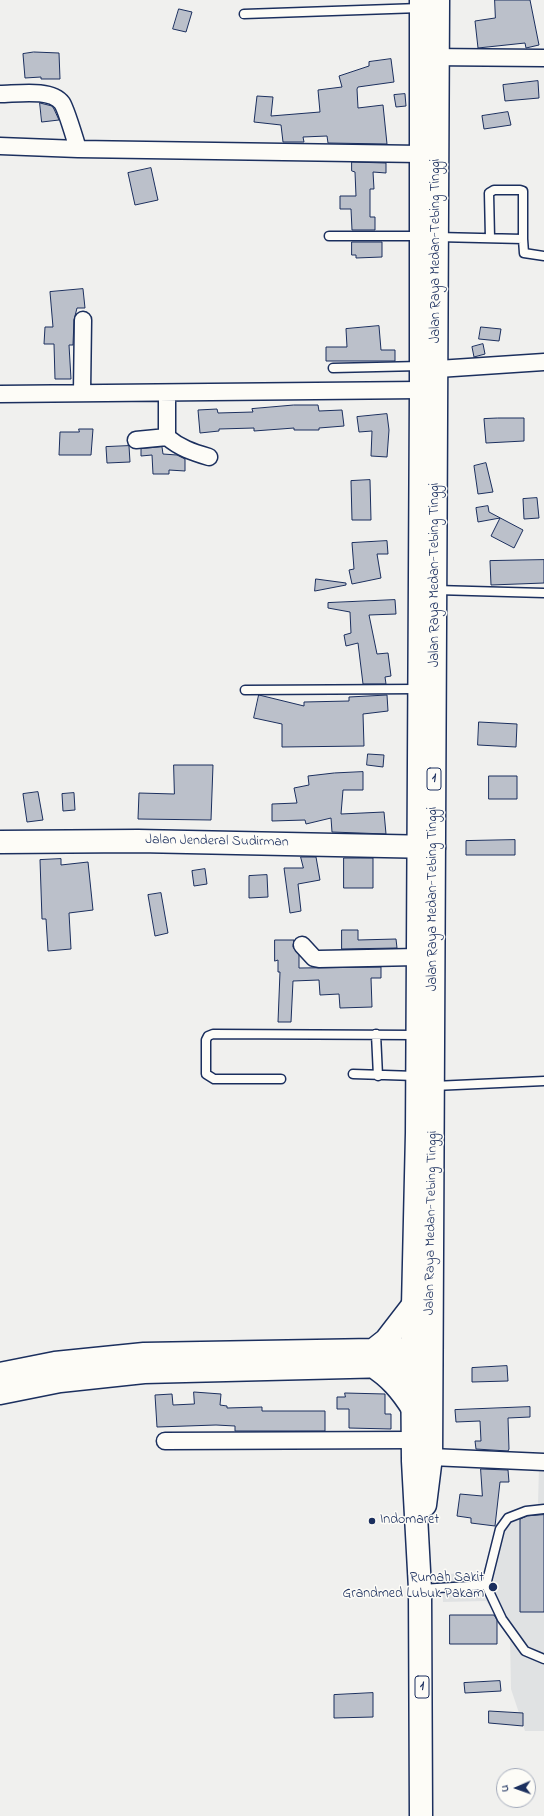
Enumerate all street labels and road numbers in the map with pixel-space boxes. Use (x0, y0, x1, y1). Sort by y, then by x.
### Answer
street label: Jalan Raya Medan-Tebing Tinggi (429, 159, 445, 343)
street label: Jalan Raya Medan-Tebing Tinggi (428, 483, 444, 667)
road number: 1 (427, 768, 441, 790)
street label: Jalan Raya Medan-Tebing Tinggi (426, 807, 442, 991)
street label: Jalan Jenderal Sudirman (145, 832, 289, 852)
street label: Jalan Raya Medan-Tebing Tinggi (422, 1131, 442, 1315)
road number: 1 (415, 1676, 429, 1698)

